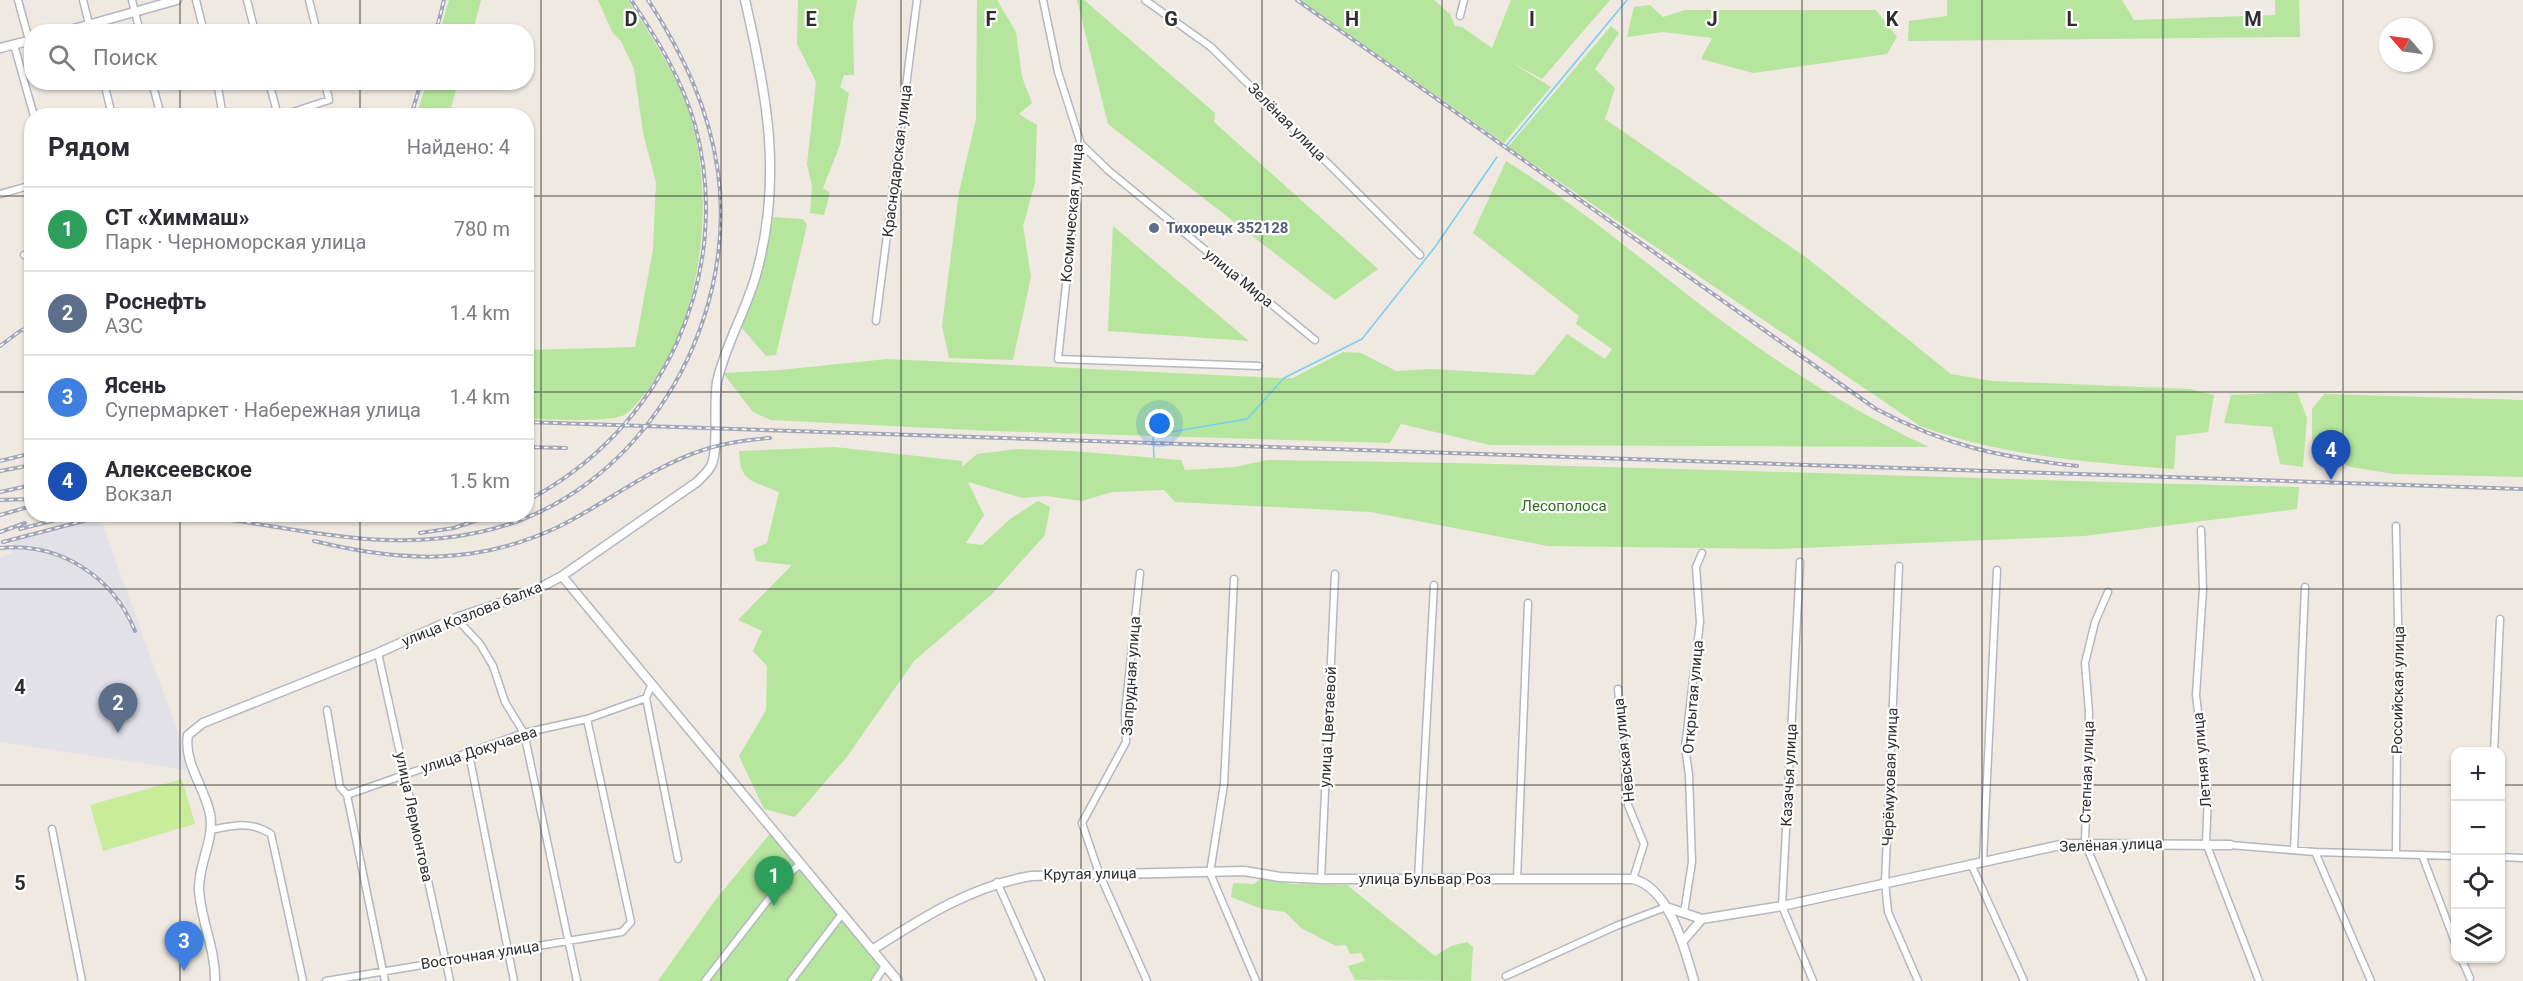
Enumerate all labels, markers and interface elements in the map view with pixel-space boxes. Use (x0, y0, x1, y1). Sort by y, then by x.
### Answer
text: D (625, 7, 638, 31)
text: E (805, 7, 817, 31)
text: F (986, 7, 997, 31)
text: G (1164, 7, 1178, 31)
text: H (1345, 7, 1359, 31)
text: I (1529, 7, 1535, 31)
text: J (1706, 7, 1718, 31)
text: K (1886, 7, 1899, 31)
text: L (2067, 7, 2078, 31)
text: M (2244, 7, 2262, 31)
north arrow (2379, 18, 2433, 72)
search box (24, 24, 534, 90)
icon: search (45, 41, 78, 74)
text: Поиск (93, 45, 157, 70)
street label: Зелёная улица (1244, 79, 1330, 165)
street label: Краснодарская улица (879, 84, 915, 238)
text: Рядом (48, 132, 130, 162)
text: Найдено: 4 (407, 135, 510, 159)
street label: Космическая улица (1057, 143, 1087, 283)
text: СТ «Химмаш» (105, 205, 249, 230)
text: 1 (62, 217, 73, 241)
text: 780 m (454, 217, 510, 241)
place label: Тихорецк 352128 (1166, 219, 1288, 237)
marker: Тихорецк 352128 (1147, 221, 1161, 235)
text: Парк · Черноморская улица (105, 230, 366, 254)
street label: улица Мира (1201, 245, 1277, 311)
text: Роснефть (105, 289, 206, 314)
text: 2 (62, 301, 73, 325)
text: 1.4 km (450, 301, 510, 325)
text: АЗС (105, 314, 143, 338)
text: Ясень (105, 373, 166, 398)
text: 3 (62, 385, 73, 409)
text: 1.4 km (450, 385, 510, 409)
text: Супермаркет · Набережная улица (105, 398, 421, 422)
your location (1145, 409, 1174, 438)
pin: 4 (2312, 430, 2350, 480)
text: Алексеевское (105, 457, 252, 482)
text: 4 (62, 469, 73, 493)
text: 1.5 km (450, 469, 510, 493)
text: Вокзал (105, 482, 172, 506)
park label: Лесополоса (1521, 497, 1607, 515)
street label: улица Козлова балка (399, 578, 545, 650)
street label: Запрудная улица (1118, 616, 1144, 736)
street label: Российская улица (2388, 626, 2408, 754)
street label: Открытая улица (1679, 639, 1707, 755)
street label: улица Цветаевой (1316, 666, 1340, 788)
text: 4 (14, 675, 26, 699)
pin: 2 (98, 684, 138, 733)
street label: Невская улица (1610, 697, 1638, 803)
street label: Черёмуховая улица (1879, 707, 1901, 847)
street label: Летняя улица (2189, 712, 2215, 808)
street label: Степная улица (2076, 720, 2098, 824)
street label: улица Докучаева (419, 723, 539, 777)
street label: Казачья улица (1777, 723, 1801, 827)
map controls (2451, 747, 2505, 963)
button: + (2451, 747, 2505, 801)
street label: улица Лермонтова (391, 750, 437, 884)
button: − (2451, 801, 2505, 855)
street label: Зелёная улица (2059, 834, 2163, 856)
button: locate (2451, 855, 2505, 909)
pin: 1 (754, 856, 794, 906)
street label: Крутая улица (1043, 864, 1137, 884)
street label: улица Бульвар Роз (1359, 870, 1491, 888)
text: 5 (14, 871, 26, 895)
button: layers (2451, 909, 2505, 963)
pin: 3 (164, 922, 204, 971)
street label: Восточная улица (420, 937, 540, 973)

